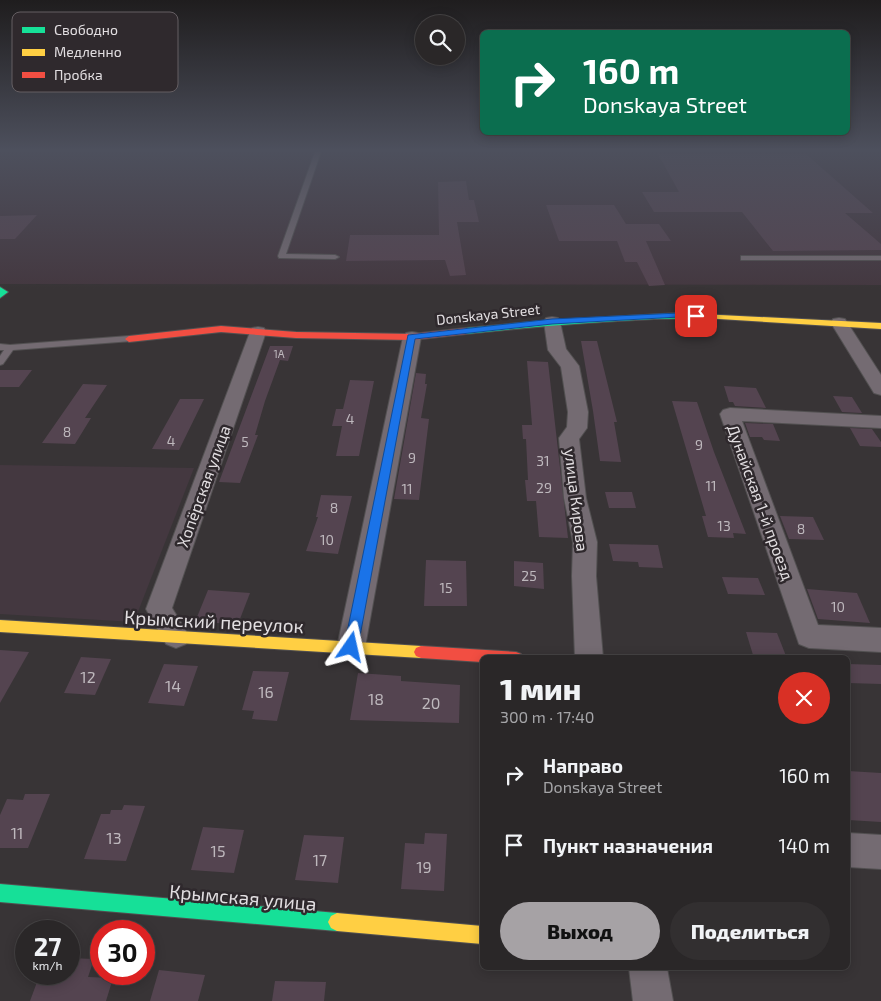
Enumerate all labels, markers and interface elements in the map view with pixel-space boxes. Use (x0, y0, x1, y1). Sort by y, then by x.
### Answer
legend (12, 12, 178, 92)
map controls (415, 15, 465, 65)
button: search (415, 15, 465, 65)
text: Свободно (54, 21, 118, 38)
text: Медленно (54, 43, 122, 60)
text: 160 m (583, 49, 679, 91)
icon: right (500, 50, 565, 115)
text: Пробка (54, 66, 103, 83)
text: Donskaya Street (583, 91, 747, 117)
pin (675, 295, 717, 337)
street label: Donskaya Street (435, 300, 541, 328)
icon: arrive (682, 302, 710, 330)
house number: 1А (273, 347, 285, 360)
house number: 4 (346, 410, 354, 427)
street label: Дунайская 1-й проезд (723, 421, 798, 583)
house number: 8 (63, 423, 71, 440)
street label: Хопёрская улица (172, 423, 235, 550)
house number: 4 (167, 432, 175, 449)
house number: 5 (241, 433, 249, 450)
house number: 9 (695, 436, 703, 453)
street label: улица Кирова (560, 448, 593, 553)
house number: 9 (408, 449, 416, 466)
house number: 31 (536, 452, 550, 469)
house number: 11 (705, 477, 717, 494)
house number: 29 (536, 479, 552, 496)
house number: 11 (401, 480, 413, 497)
house number: 8 (330, 499, 338, 516)
house number: 13 (717, 517, 731, 534)
house number: 8 (797, 520, 805, 537)
house number: 10 (320, 531, 334, 548)
house number: 25 (521, 567, 537, 584)
house number: 15 (439, 579, 453, 596)
house number: 10 (831, 598, 845, 615)
street label: Крымский переулок (123, 605, 305, 638)
position arrow (324, 620, 376, 672)
house number: 12 (80, 667, 96, 686)
text: 1 мин (500, 670, 581, 706)
button: close (778, 672, 830, 724)
house number: 14 (165, 676, 181, 695)
house number: 16 (258, 682, 274, 701)
house number: 18 (368, 689, 384, 708)
house number: 20 (422, 693, 440, 712)
text: 300 m · 17:40 (500, 707, 595, 726)
text: Направо (543, 754, 623, 777)
icon: right (500, 761, 528, 789)
text: 160 m (779, 764, 830, 787)
text: Donskaya Street (543, 777, 662, 796)
house number: 11 (11, 823, 23, 842)
house number: 13 (106, 828, 122, 847)
icon: arrive (500, 831, 528, 859)
text: Пункт назначения (543, 834, 713, 857)
text: 140 m (778, 834, 830, 857)
house number: 15 (211, 841, 225, 860)
house number: 17 (313, 850, 327, 869)
house number: 19 (416, 857, 432, 876)
street label: Крымская улица (168, 879, 318, 916)
button: Выход (500, 902, 660, 960)
button: Поделиться (670, 902, 830, 960)
speed limit sign: 30 (90, 920, 155, 985)
text: 27 (34, 931, 61, 961)
text: km/h (33, 958, 62, 972)

